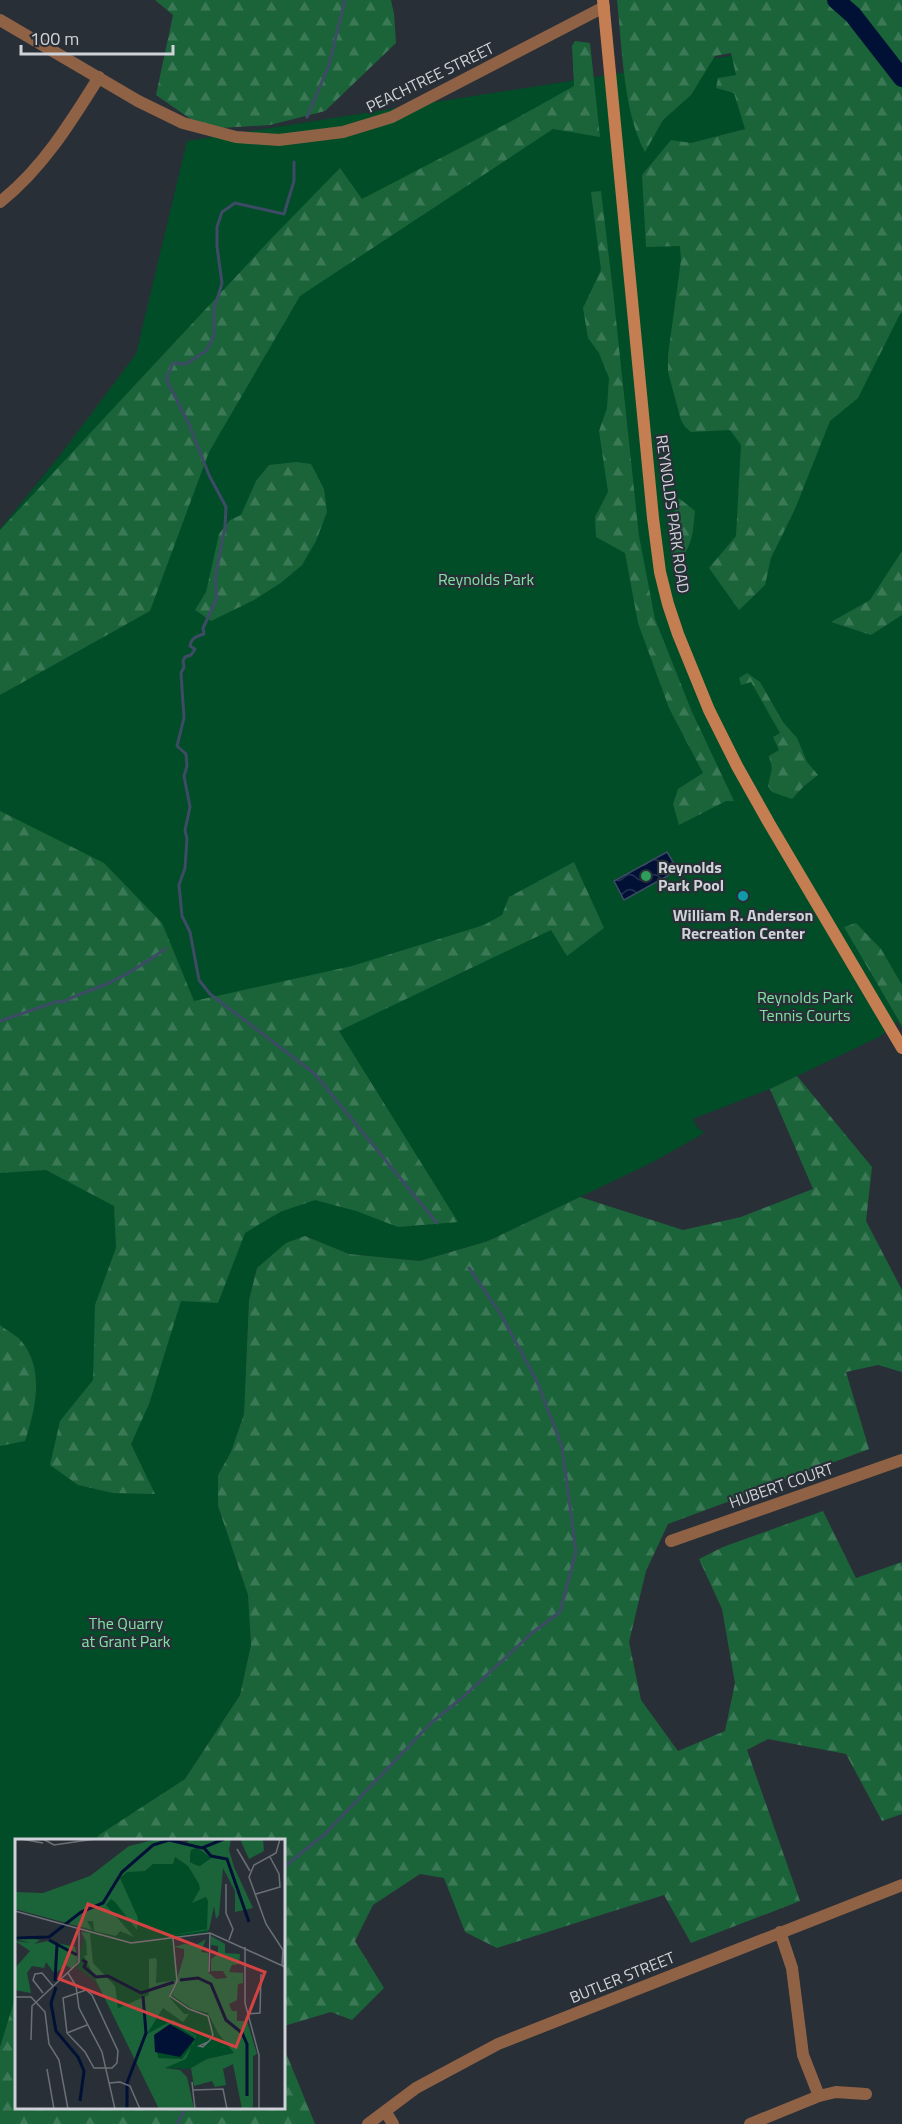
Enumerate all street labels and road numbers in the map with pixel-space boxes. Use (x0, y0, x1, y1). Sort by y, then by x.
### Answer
street label: PEACHTREE STREET (362, 35, 499, 118)
street label: REYNOLDS PARK ROAD (650, 433, 696, 595)
street label: HUBERT COURT (726, 1456, 837, 1514)
street label: BUTLER STREET (566, 1945, 679, 2009)

